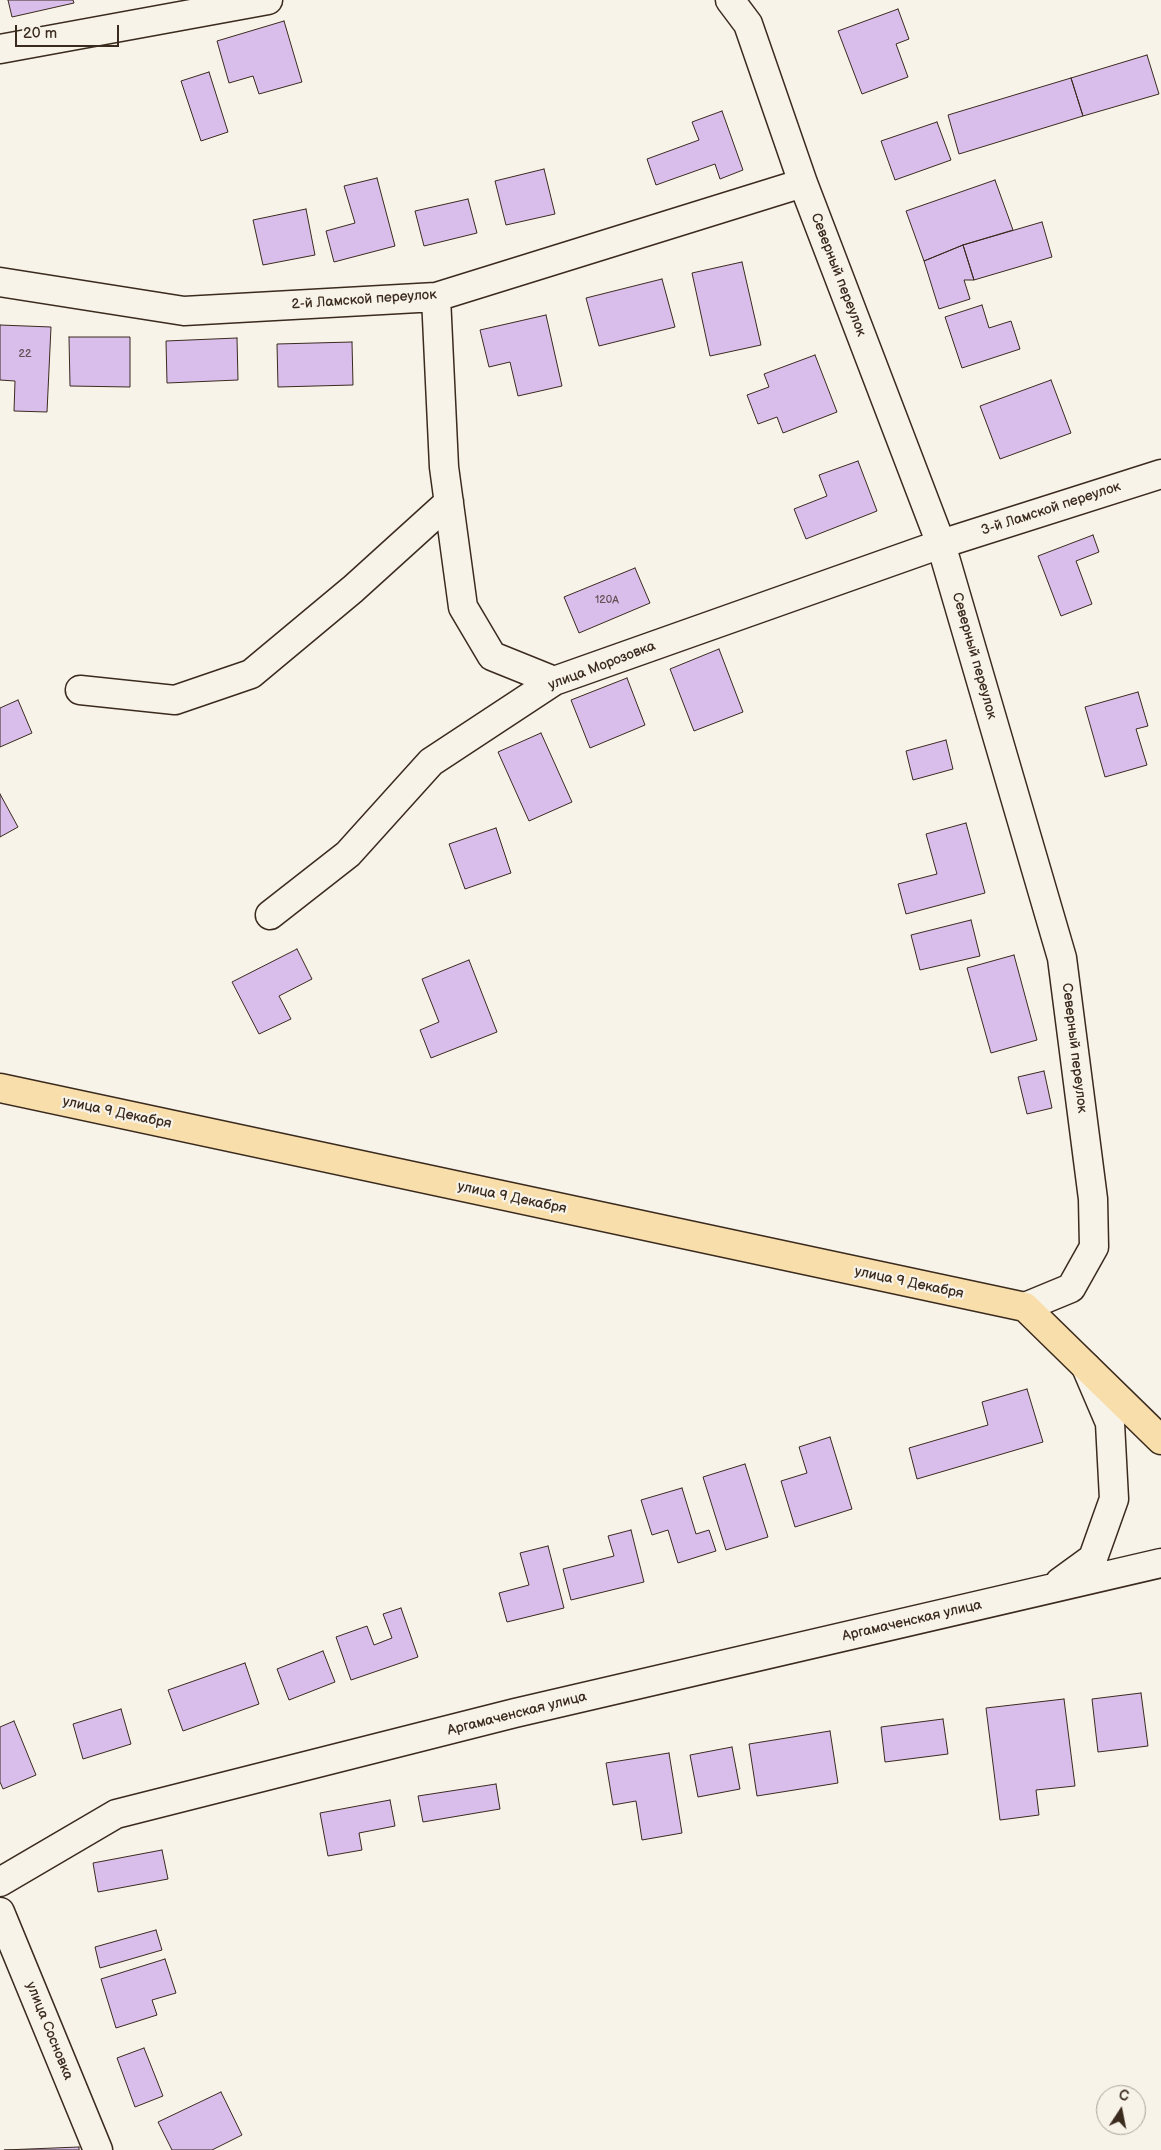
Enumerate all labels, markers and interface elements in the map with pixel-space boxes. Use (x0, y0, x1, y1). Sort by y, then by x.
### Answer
scale bar (18, 15, 121, 47)
text: 20 m (23, 24, 57, 43)
street label: Северный переулок (807, 211, 869, 339)
street label: 2-й Ламской переулок (291, 287, 437, 313)
house number: 22 (19, 347, 31, 361)
street label: 3-й Ламской переулок (979, 478, 1123, 540)
street label: Северный переулок (948, 591, 1000, 721)
house number: 120А (595, 593, 619, 607)
street label: улица Морозовка (546, 638, 658, 694)
street label: Северный переулок (1058, 982, 1090, 1114)
street label: улица 9 Декабря (61, 1093, 173, 1133)
street label: улица 9 Декабря (456, 1178, 568, 1218)
street label: улица 9 Декабря (853, 1263, 965, 1303)
street label: Аргамаченская улица (840, 1597, 984, 1645)
street label: Аргамаченская улица (446, 1689, 588, 1739)
street label: улица Сосновка (22, 1980, 76, 2082)
north arrow (1096, 2085, 1146, 2135)
text: С (1117, 2086, 1130, 2105)

